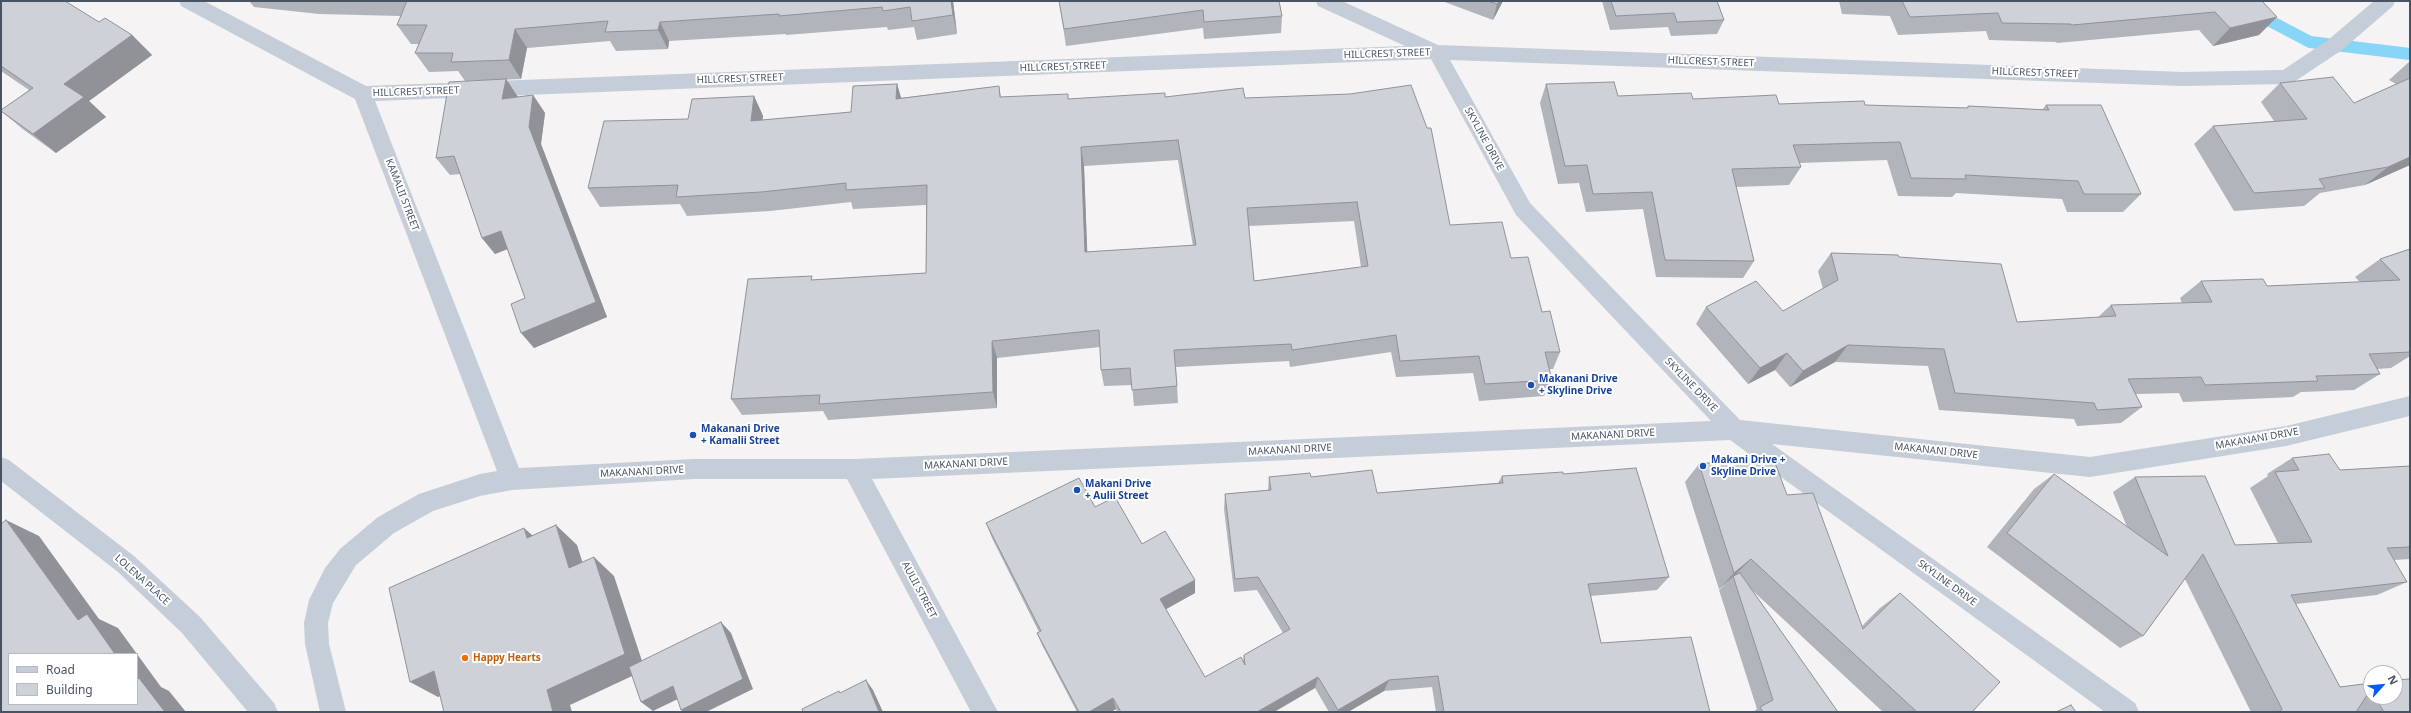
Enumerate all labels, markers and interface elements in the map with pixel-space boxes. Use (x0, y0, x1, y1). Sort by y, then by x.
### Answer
street label: HILLCREST STREET (1343, 46, 1431, 62)
street label: HILLCREST STREET (1667, 54, 1755, 70)
street label: HILLCREST STREET (1019, 59, 1107, 75)
street label: HILLCREST STREET (1991, 65, 2079, 81)
street label: HILLCREST STREET (696, 71, 784, 87)
street label: HILLCREST STREET (372, 84, 460, 100)
street label: SKYLINE DRIVE (1462, 105, 1506, 173)
street label: KAMALII STREET (383, 157, 421, 233)
street label: SKYLINE DRIVE (1662, 356, 1720, 414)
place label: Makanani Drive + Skyline Drive (1539, 373, 1618, 396)
marker: Makanani Drive + Skyline Drive (1526, 380, 1536, 390)
place label: Makanani Drive + Kamalii Street (701, 423, 780, 446)
street label: MAKANANI DRIVE (2215, 426, 2299, 452)
street label: MAKANANI DRIVE (1571, 427, 1655, 443)
marker: Makanani Drive + Kamalii Street (688, 430, 698, 440)
street label: MAKANANI DRIVE (1894, 441, 1978, 461)
street label: MAKANANI DRIVE (1248, 442, 1332, 458)
place label: Makani Drive + Skyline Drive (1711, 454, 1785, 478)
street label: MAKANANI DRIVE (924, 456, 1008, 472)
marker: Makani Drive + Skyline Drive (1698, 461, 1708, 471)
street label: MAKANANI DRIVE (600, 464, 684, 480)
place label: Makani Drive + Aulii Street (1085, 478, 1151, 502)
marker: Makani Drive + Aulii Street (1072, 485, 1082, 495)
street label: LOLENA PLACE (112, 552, 172, 608)
street label: SKYLINE DRIVE (1915, 558, 1979, 608)
street label: AULII STREET (899, 560, 939, 620)
place label: Happy Hearts (473, 652, 541, 664)
legend (8, 653, 138, 705)
marker: Happy Hearts (460, 653, 470, 663)
text: Road (46, 661, 75, 678)
north arrow (2363, 665, 2403, 705)
text: N (2385, 672, 2402, 687)
text: Building (46, 681, 93, 698)

